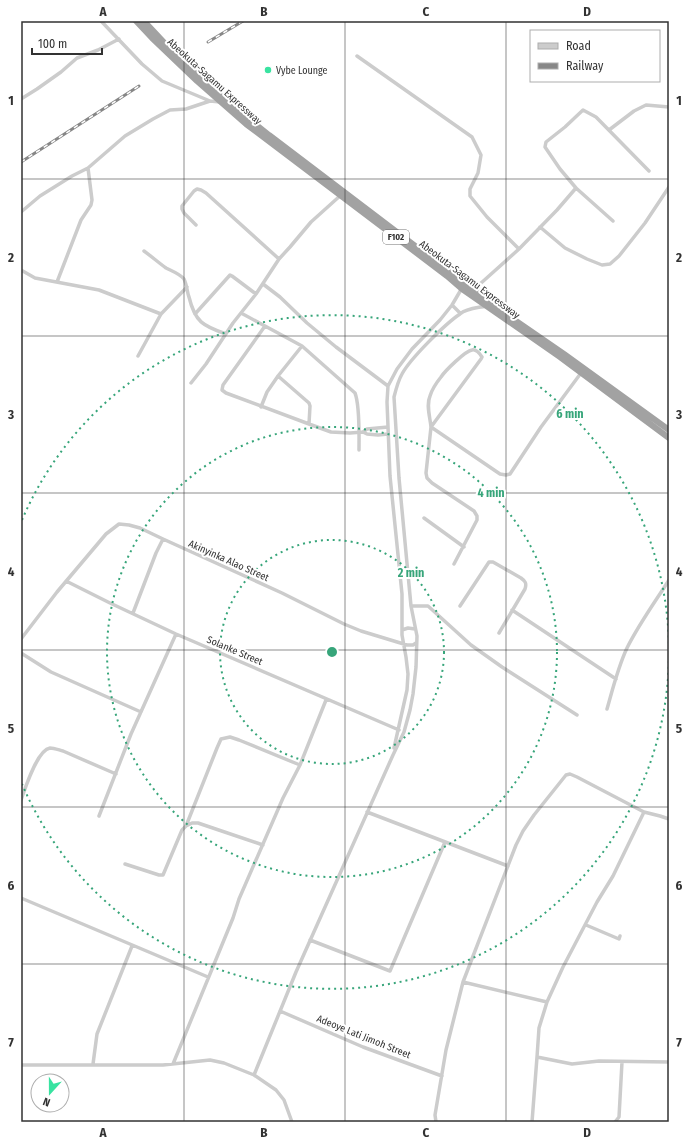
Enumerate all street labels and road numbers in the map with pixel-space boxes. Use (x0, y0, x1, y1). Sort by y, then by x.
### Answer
street label: Abeokuta-Sagamu Expressway (165, 36, 264, 128)
road number: F102 (383, 230, 409, 244)
street label: Abeokuta-Sagamu Expressway (417, 238, 523, 322)
street label: Akinyinka Alao Street (187, 538, 271, 584)
street label: Solanke Street (205, 634, 265, 668)
street label: Adeoye Lati Jimoh Street (315, 1013, 413, 1062)

